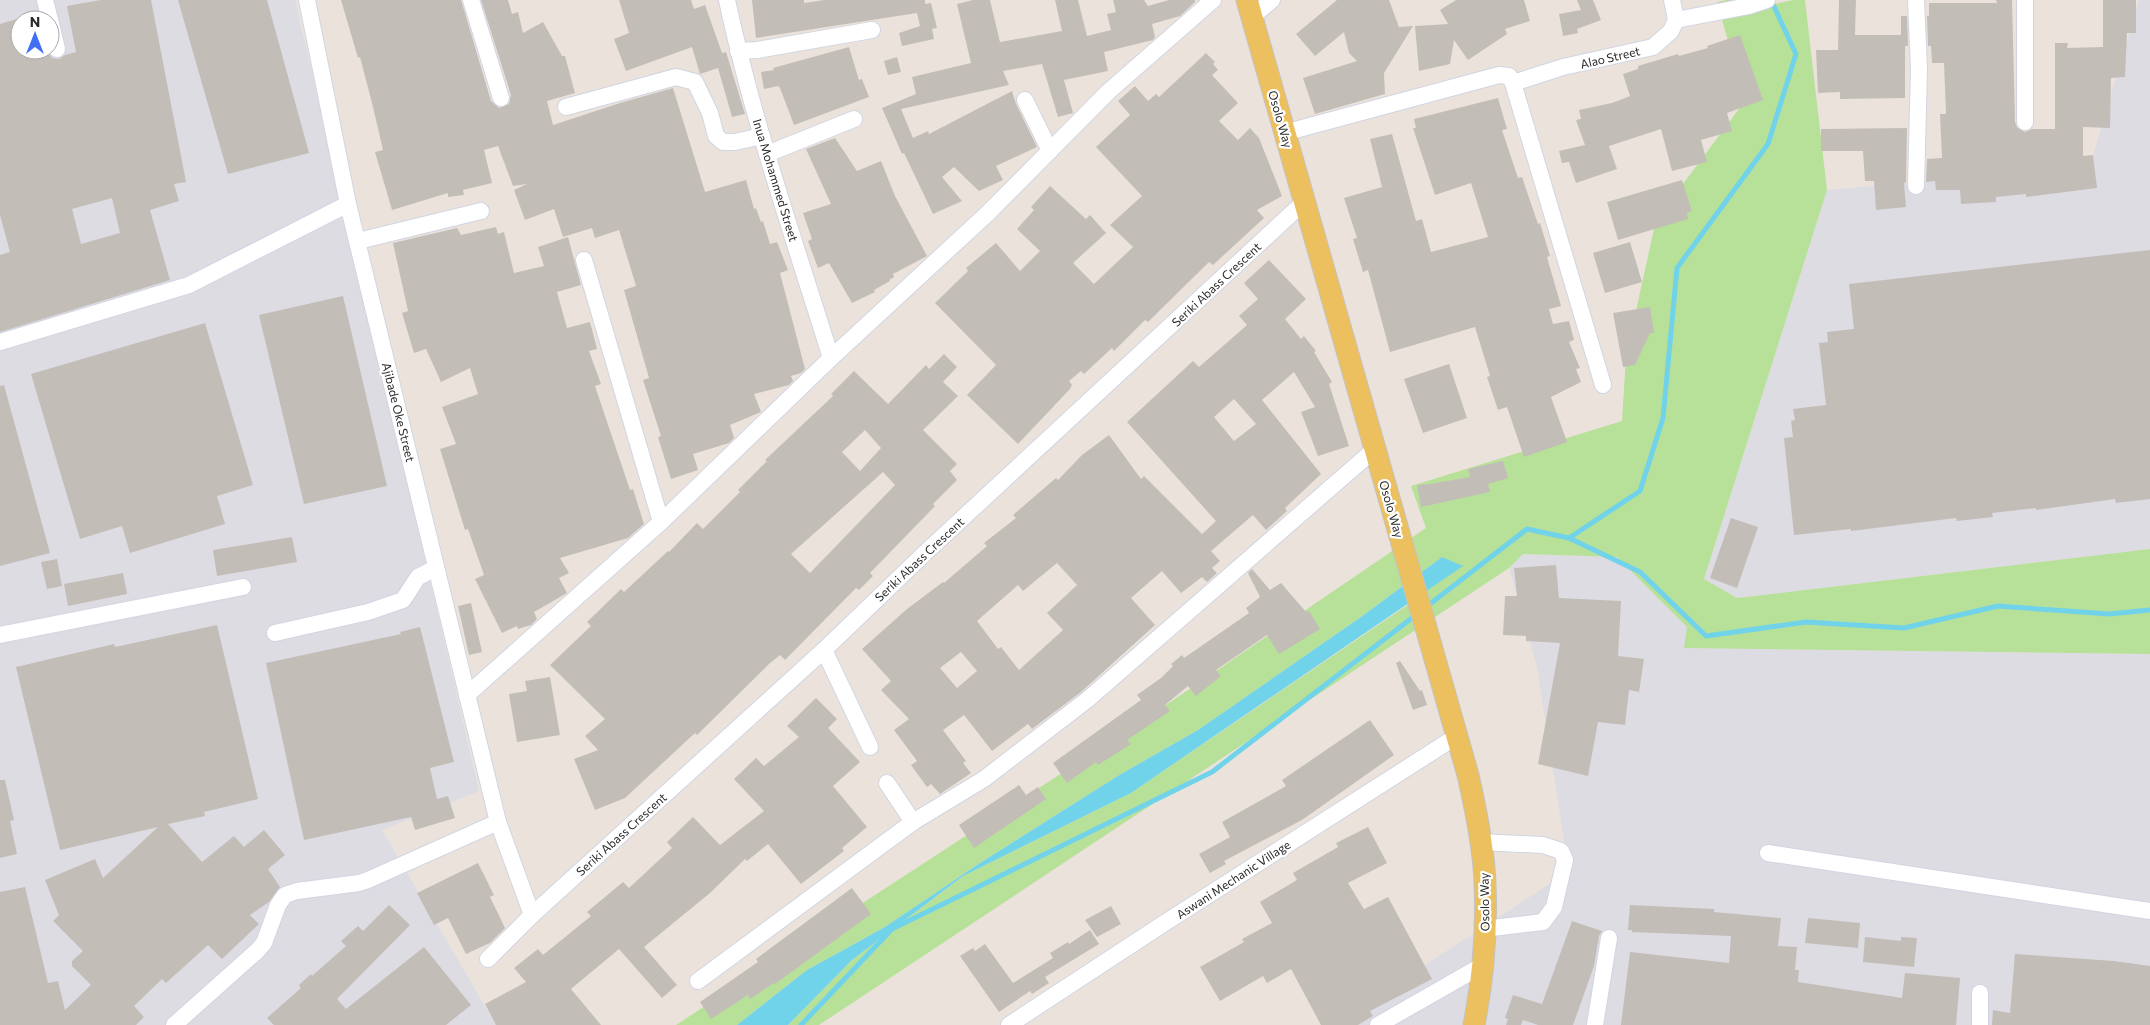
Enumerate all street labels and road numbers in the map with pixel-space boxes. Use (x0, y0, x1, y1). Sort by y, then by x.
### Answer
street label: Alao Street (1579, 43, 1641, 71)
street label: Osolo Way (1266, 89, 1296, 149)
street label: Inua Mohammed Street (751, 117, 801, 243)
street label: Seriki Abass Crescent (1169, 239, 1263, 329)
street label: Ajibade Oke Street (380, 361, 418, 463)
street label: Osolo Way (1377, 479, 1407, 539)
street label: Seriki Abass Crescent (872, 514, 966, 604)
street label: Seriki Abass Crescent (573, 790, 669, 878)
street label: Aswani Mechanic Village (1173, 837, 1293, 921)
street label: Osolo Way (1476, 872, 1492, 932)

